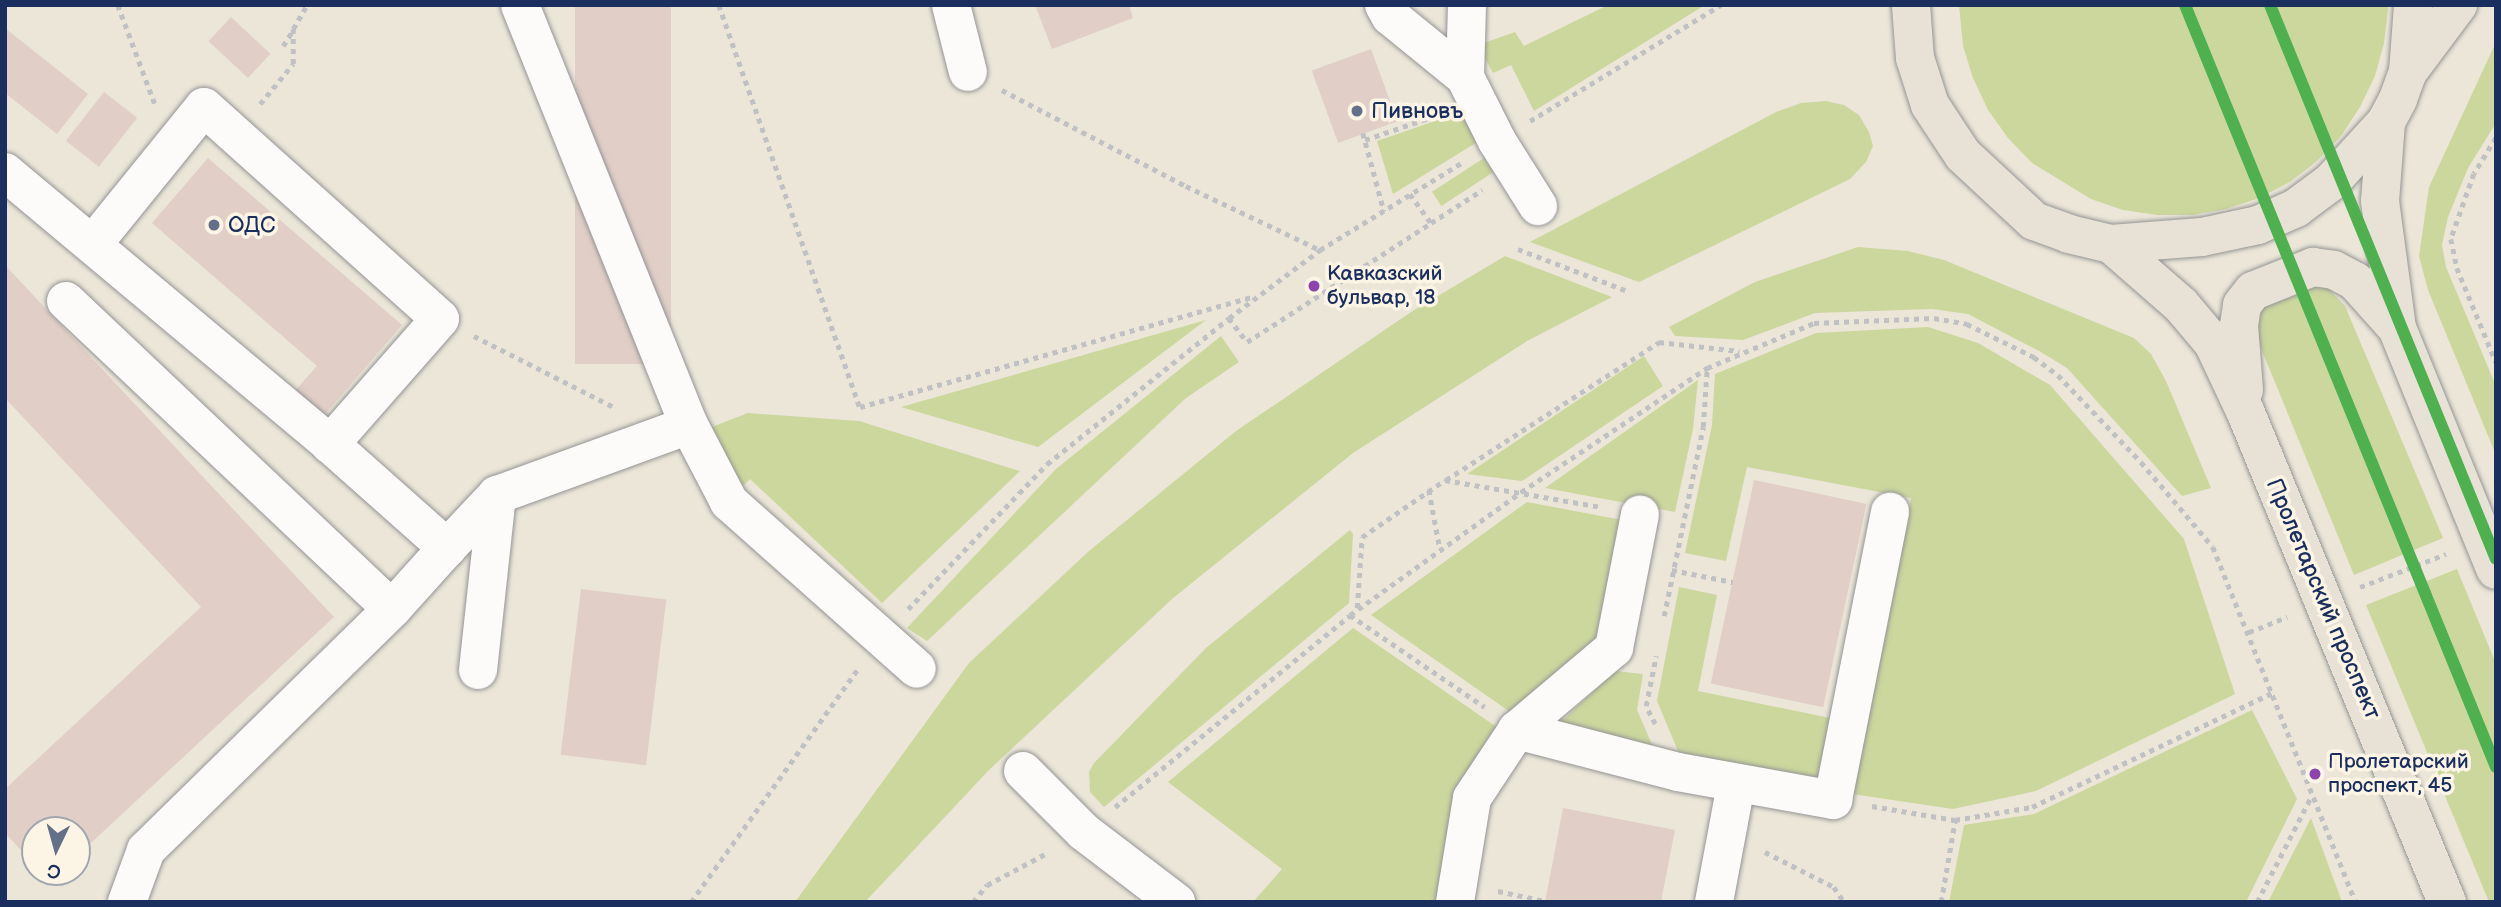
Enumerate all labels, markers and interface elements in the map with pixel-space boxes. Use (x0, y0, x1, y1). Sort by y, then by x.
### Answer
place label: Пивновъ (1371, 97, 1463, 125)
marker: Пивновъ (1349, 103, 1365, 119)
place label: ОДС (228, 211, 275, 239)
marker: ОДС (206, 217, 222, 233)
place label: Кавказский бульвар, 18 (1327, 261, 1442, 311)
marker: Кавказский бульвар, 18 (1307, 279, 1321, 293)
street label: Пролетарский проспект (2260, 474, 2386, 724)
place label: Пролетарский проспект, 45 (2328, 749, 2469, 799)
marker: Пролетарский проспект, 45 (2308, 767, 2322, 781)
north arrow (21, 816, 91, 886)
text: С (47, 858, 62, 882)

